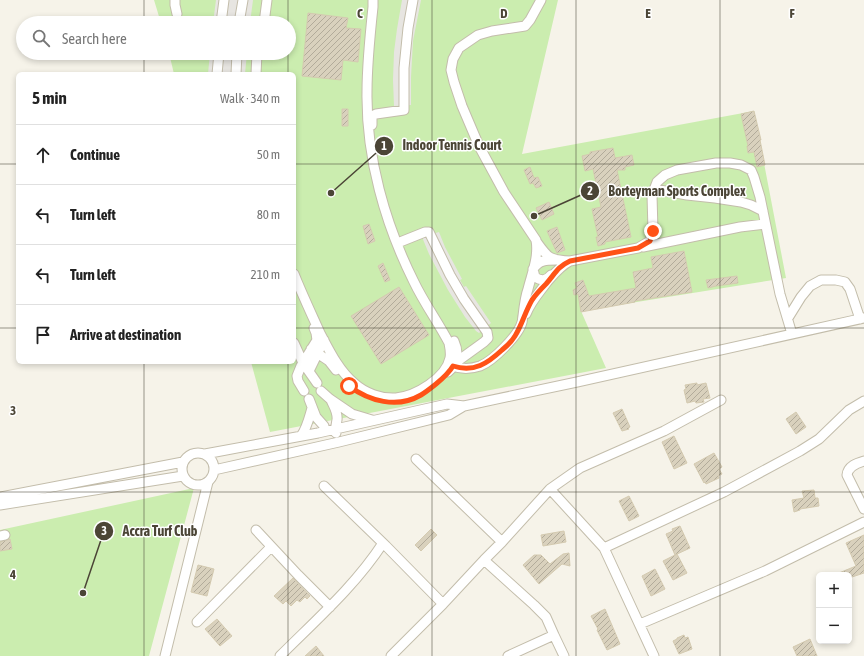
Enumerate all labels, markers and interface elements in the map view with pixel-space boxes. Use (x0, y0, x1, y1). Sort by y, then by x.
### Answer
text: C (357, 6, 363, 21)
text: D (500, 6, 508, 21)
text: E (645, 6, 651, 21)
text: F (789, 6, 795, 21)
search box (16, 16, 296, 60)
icon: search (30, 27, 52, 49)
text: Search here (62, 30, 127, 47)
text: 5 min (32, 88, 67, 108)
text: Walk · 340 m (220, 91, 280, 106)
callout: Indoor Tennis Court (374, 133, 509, 159)
text: Indoor Tennis Court (402, 137, 502, 153)
text: 1 (381, 139, 387, 153)
icon: ahead (32, 144, 54, 166)
text: Continue (70, 146, 120, 163)
text: 50 m (257, 147, 280, 162)
callout: Borteyman Sports Complex (580, 178, 754, 204)
text: Borteyman Sports Complex (608, 183, 746, 199)
text: 2 (587, 184, 593, 198)
icon: left (32, 204, 54, 226)
text: Turn left (70, 206, 116, 223)
text: 80 m (257, 207, 280, 222)
route end (644, 222, 662, 240)
icon: left (32, 264, 54, 286)
text: Turn left (70, 266, 116, 283)
text: 210 m (251, 267, 280, 282)
icon: arrive (32, 324, 54, 346)
text: Arrive at destination (70, 326, 181, 343)
route start (340, 377, 358, 395)
text: 3 (10, 403, 16, 418)
callout: Accra Turf Club (94, 518, 205, 544)
text: Accra Turf Club (122, 523, 198, 539)
text: 3 (101, 524, 107, 538)
text: 4 (9, 567, 16, 582)
map controls (816, 572, 852, 644)
button: + (816, 572, 852, 608)
button: − (816, 608, 852, 644)

